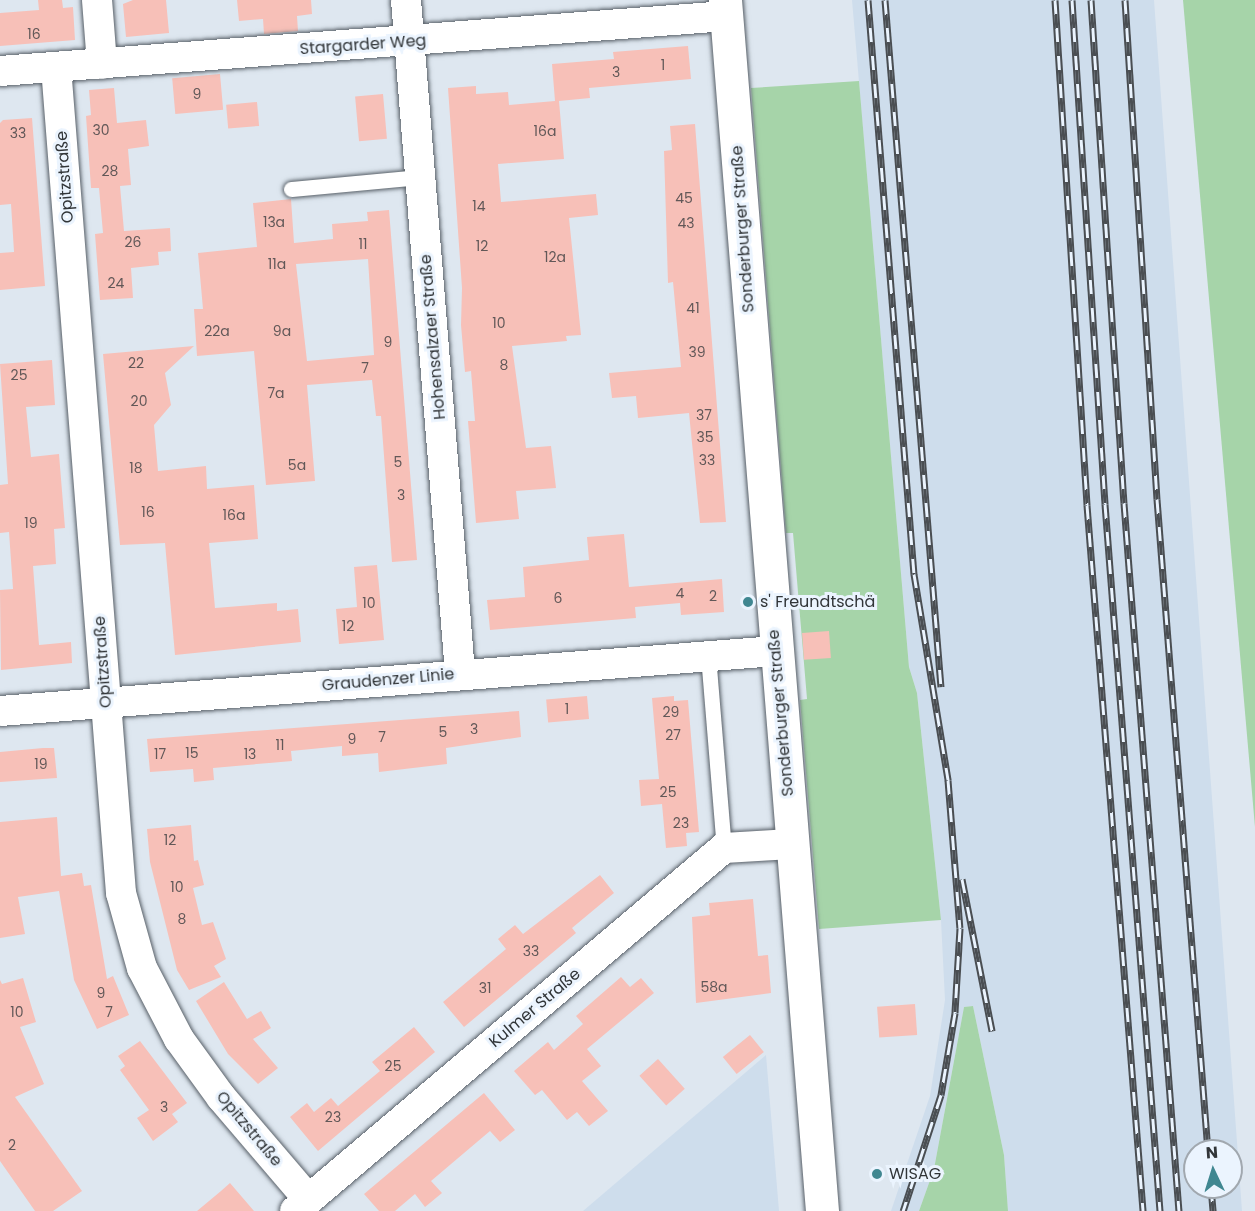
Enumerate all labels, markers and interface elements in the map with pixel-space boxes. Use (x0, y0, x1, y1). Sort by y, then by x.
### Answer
house number: 16 (27, 26, 41, 42)
street label: Stargarder Weg (299, 31, 427, 59)
house number: 1 (661, 57, 665, 73)
house number: 3 (612, 64, 620, 80)
house number: 9 (193, 86, 201, 102)
house number: 30 (92, 122, 110, 138)
house number: 16a (534, 123, 556, 139)
house number: 33 (10, 125, 26, 141)
street label: Opitzstraße (52, 130, 78, 224)
street label: Sonderburger Straße (728, 145, 758, 313)
house number: 28 (102, 163, 118, 179)
house number: 45 (675, 190, 693, 206)
house number: 14 (472, 198, 486, 214)
house number: 13a (263, 214, 285, 230)
house number: 43 (677, 215, 695, 231)
house number: 26 (125, 234, 141, 250)
house number: 11 (359, 236, 367, 252)
house number: 12 (476, 238, 488, 254)
house number: 12a (544, 249, 566, 265)
street label: Hohensalzaer Straße (416, 254, 450, 420)
house number: 11a (268, 256, 286, 272)
house number: 24 (108, 275, 124, 291)
house number: 41 (686, 300, 700, 316)
house number: 10 (492, 315, 506, 331)
house number: 22a (204, 323, 230, 339)
house number: 9a (273, 323, 291, 339)
house number: 9 (384, 334, 392, 350)
house number: 39 (688, 344, 706, 360)
house number: 22 (128, 355, 144, 371)
house number: 8 (500, 357, 508, 373)
house number: 7 (361, 360, 369, 376)
house number: 25 (11, 367, 27, 383)
house number: 7a (267, 385, 285, 401)
house number: 20 (131, 393, 147, 409)
house number: 37 (696, 407, 712, 423)
house number: 35 (696, 429, 714, 445)
house number: 33 (699, 452, 715, 468)
house number: 5 (394, 454, 402, 470)
house number: 5a (288, 457, 306, 473)
house number: 18 (129, 460, 143, 476)
house number: 3 (397, 487, 405, 503)
house number: 16 (141, 504, 155, 520)
house number: 16a (223, 507, 245, 523)
house number: 19 (24, 515, 38, 531)
house number: 4 (676, 585, 684, 601)
house number: 2 (709, 588, 717, 604)
house number: 6 (554, 590, 562, 606)
place label: s' Freundtschä (760, 592, 875, 612)
house number: 10 (362, 595, 376, 611)
marker: s' Freundtschä (741, 595, 755, 609)
street label: Opitzstraße (90, 615, 116, 709)
house number: 12 (342, 618, 354, 634)
street label: Sonderburger Straße (764, 629, 798, 797)
street label: Graudenzer Linie (321, 665, 455, 695)
house number: 1 (565, 701, 569, 717)
house number: 29 (663, 704, 679, 720)
house number: 3 (470, 721, 478, 737)
house number: 5 (439, 724, 447, 740)
house number: 27 (665, 727, 681, 743)
house number: 7 (378, 729, 386, 745)
house number: 9 (348, 731, 356, 747)
house number: 11 (276, 737, 284, 753)
house number: 15 (185, 745, 199, 761)
house number: 17 (154, 746, 166, 762)
house number: 13 (244, 746, 256, 762)
house number: 19 (34, 756, 48, 772)
house number: 25 (660, 784, 676, 800)
house number: 23 (673, 815, 689, 831)
house number: 12 (164, 832, 176, 848)
house number: 10 (170, 879, 184, 895)
house number: 8 (178, 911, 186, 927)
house number: 33 (523, 943, 539, 959)
street label: Kulmer Straße (485, 964, 585, 1052)
house number: 58a (700, 979, 728, 995)
house number: 31 (479, 980, 491, 996)
house number: 9 (97, 985, 105, 1001)
house number: 10 (10, 1004, 24, 1020)
house number: 7 (105, 1004, 113, 1020)
house number: 25 (385, 1058, 401, 1074)
street label: Opitzstraße (212, 1088, 286, 1170)
house number: 3 (160, 1099, 168, 1115)
house number: 23 (325, 1109, 341, 1125)
house number: 2 (8, 1137, 16, 1153)
north arrow (1183, 1139, 1243, 1199)
text: N (1205, 1141, 1219, 1164)
place label: WISAG (889, 1164, 941, 1184)
marker: WISAG (870, 1167, 884, 1181)

